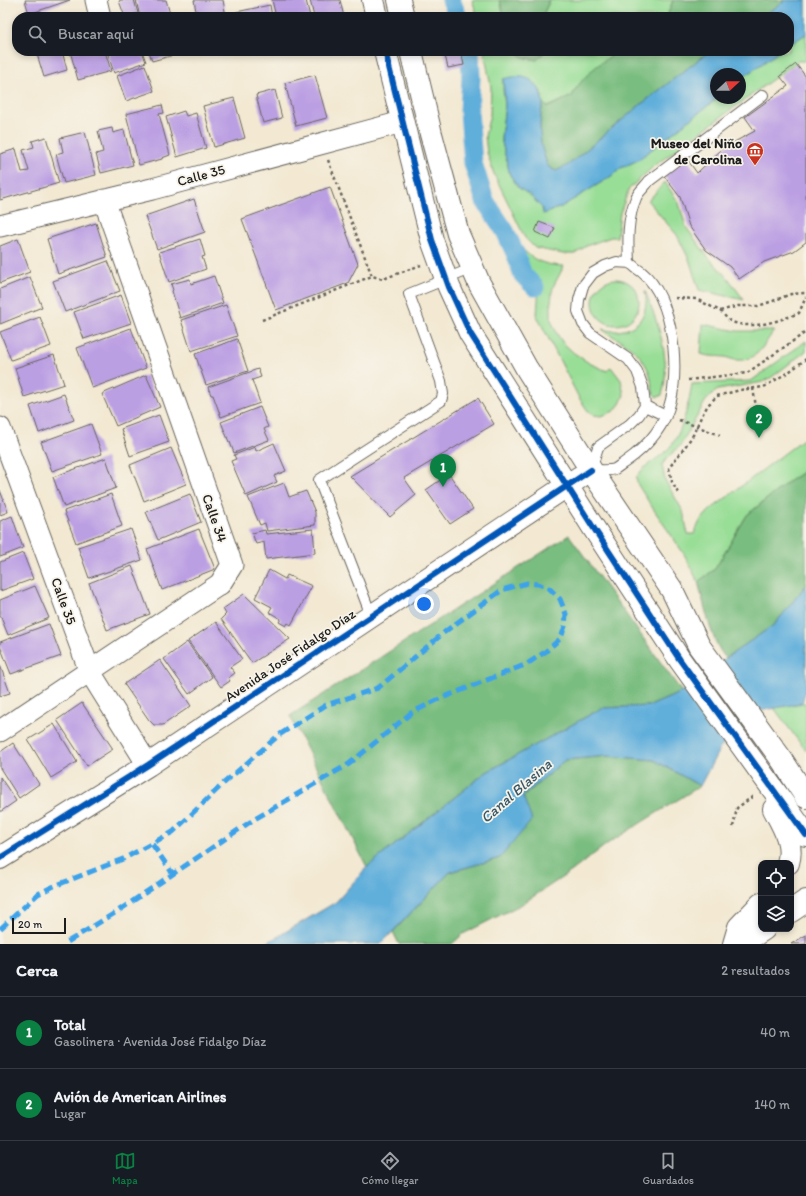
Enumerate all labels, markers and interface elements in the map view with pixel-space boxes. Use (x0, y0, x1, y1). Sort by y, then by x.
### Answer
search box (12, 12, 794, 56)
icon: search (26, 23, 48, 45)
text: Buscar aquí (58, 25, 134, 43)
north arrow (710, 68, 746, 104)
place label: Museo del Niño de Carolina (651, 135, 742, 168)
museum icon: Museo del Niño de Carolina (745, 141, 765, 166)
street label: Calle 35 (175, 161, 227, 190)
pin: 2 (746, 405, 772, 438)
pin: 1 (430, 454, 456, 487)
street label: Calle 34 (198, 492, 231, 545)
street label: Calle 35 (47, 575, 80, 627)
your location (414, 594, 434, 614)
street label: Avenida José Fidalgo Díaz (222, 605, 359, 706)
water label: Canal Blasina (477, 755, 556, 827)
map controls (758, 860, 794, 932)
button: locate (758, 860, 794, 896)
button: layers (758, 896, 794, 932)
scale bar (12, 916, 66, 935)
text: 20 m (18, 918, 42, 931)
text: Cerca (16, 960, 58, 980)
text: 2 resultados (721, 963, 790, 978)
text: Total (54, 1016, 86, 1034)
text: 1 (26, 1025, 32, 1040)
text: 40 m (760, 1025, 790, 1040)
text: Gasolinera · Avenida José Fidalgo Díaz (54, 1034, 266, 1049)
text: Avión de American Airlines (54, 1088, 227, 1106)
text: 2 (26, 1097, 32, 1112)
text: 140 m (754, 1097, 790, 1112)
text: Lugar (54, 1106, 86, 1121)
tab: Mapa (112, 1150, 138, 1187)
tab: Cómo llegar (362, 1150, 419, 1187)
tab: Guardados (642, 1150, 694, 1187)

